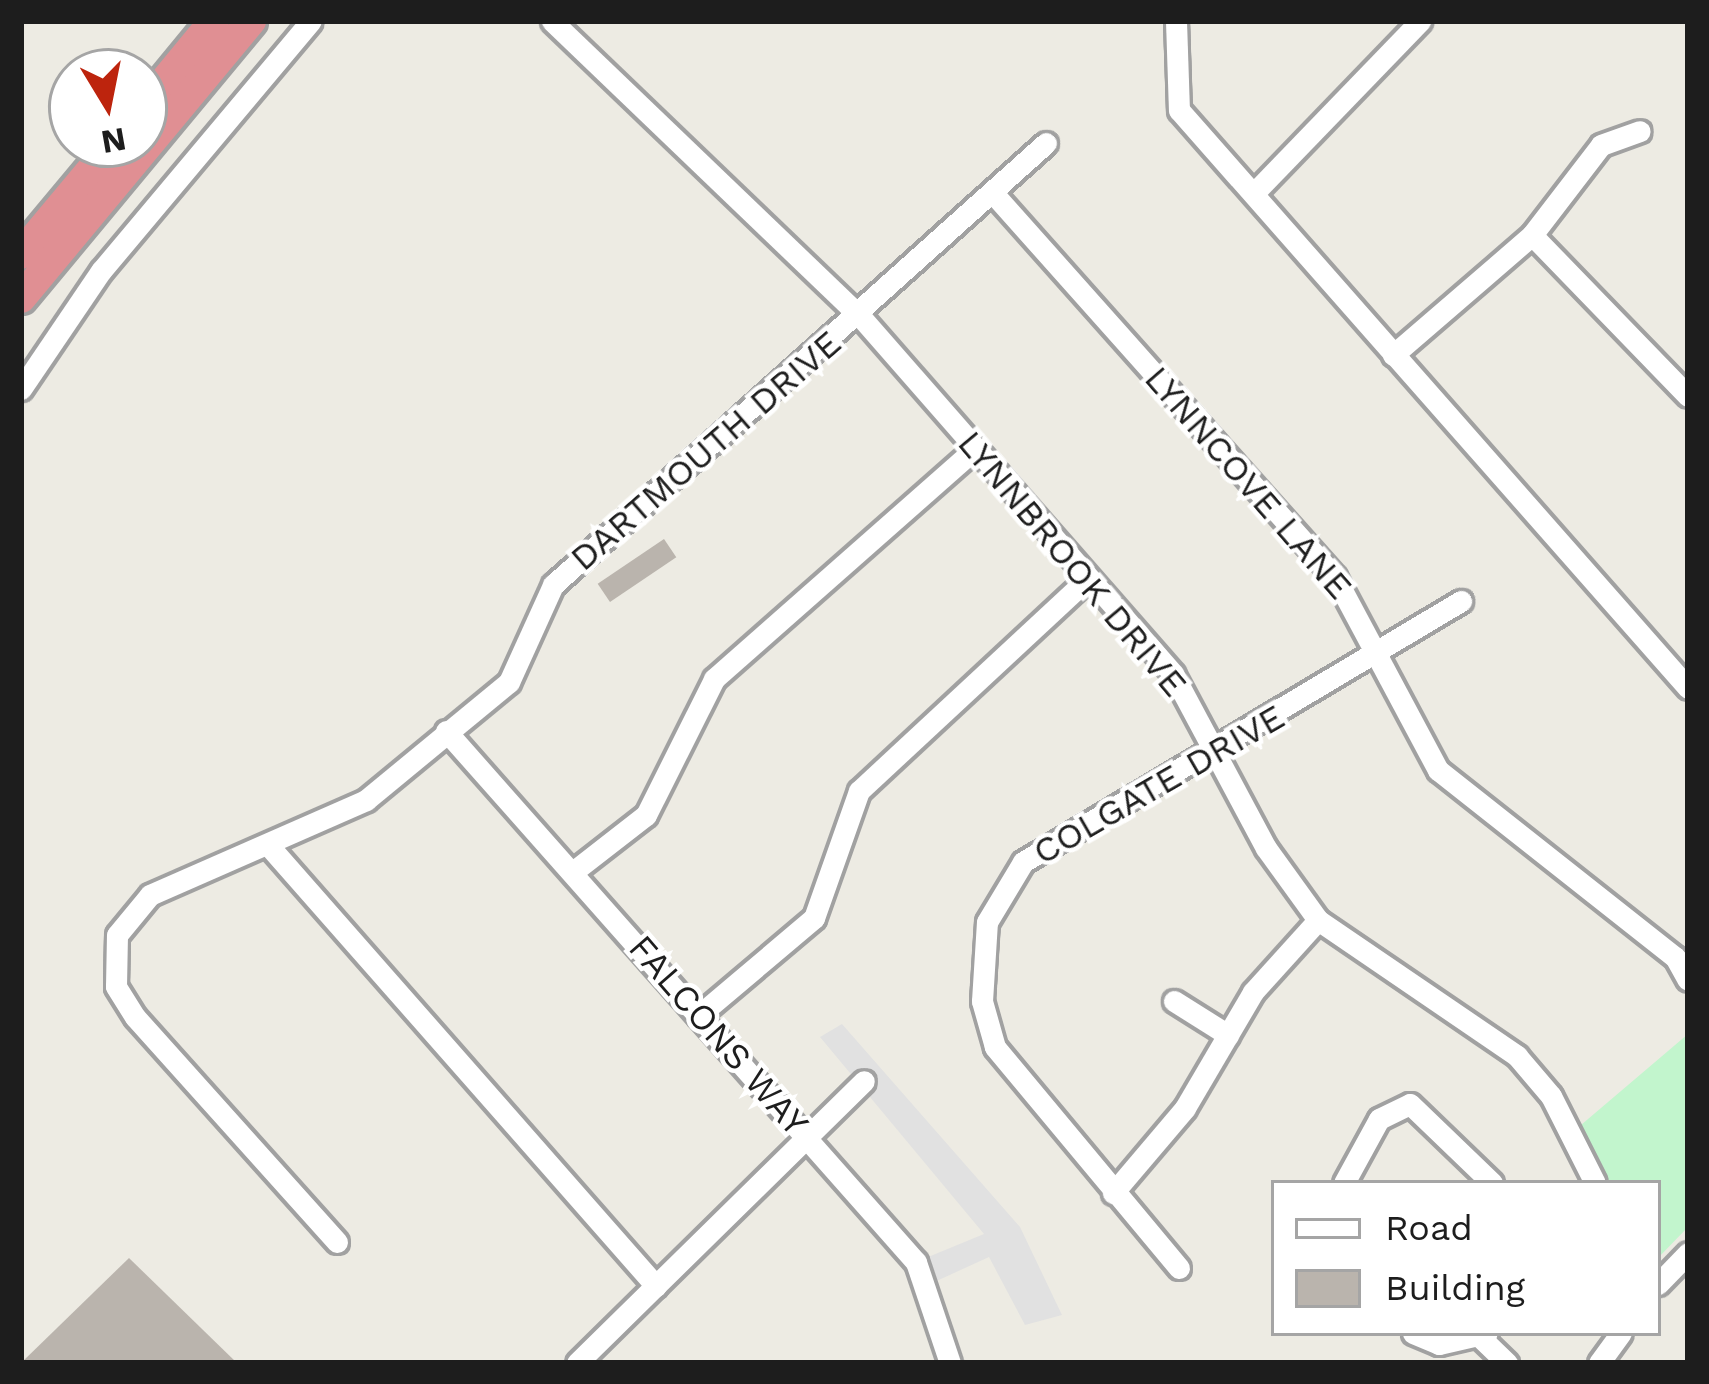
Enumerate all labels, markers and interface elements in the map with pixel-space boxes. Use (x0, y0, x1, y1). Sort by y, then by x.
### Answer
north arrow (48, 48, 168, 168)
text: N (98, 120, 129, 162)
street label: DARTMOUTH DRIVE (562, 322, 850, 580)
street label: LYNNCOVE LANE (1135, 358, 1361, 608)
street label: LYNNBROOK DRIVE (948, 422, 1196, 706)
street label: COLGATE DRIVE (1026, 696, 1292, 874)
street label: FALCONS WAY (619, 927, 817, 1145)
legend (1271, 1180, 1661, 1336)
text: Road (1385, 1207, 1473, 1249)
text: Building (1385, 1267, 1525, 1309)

